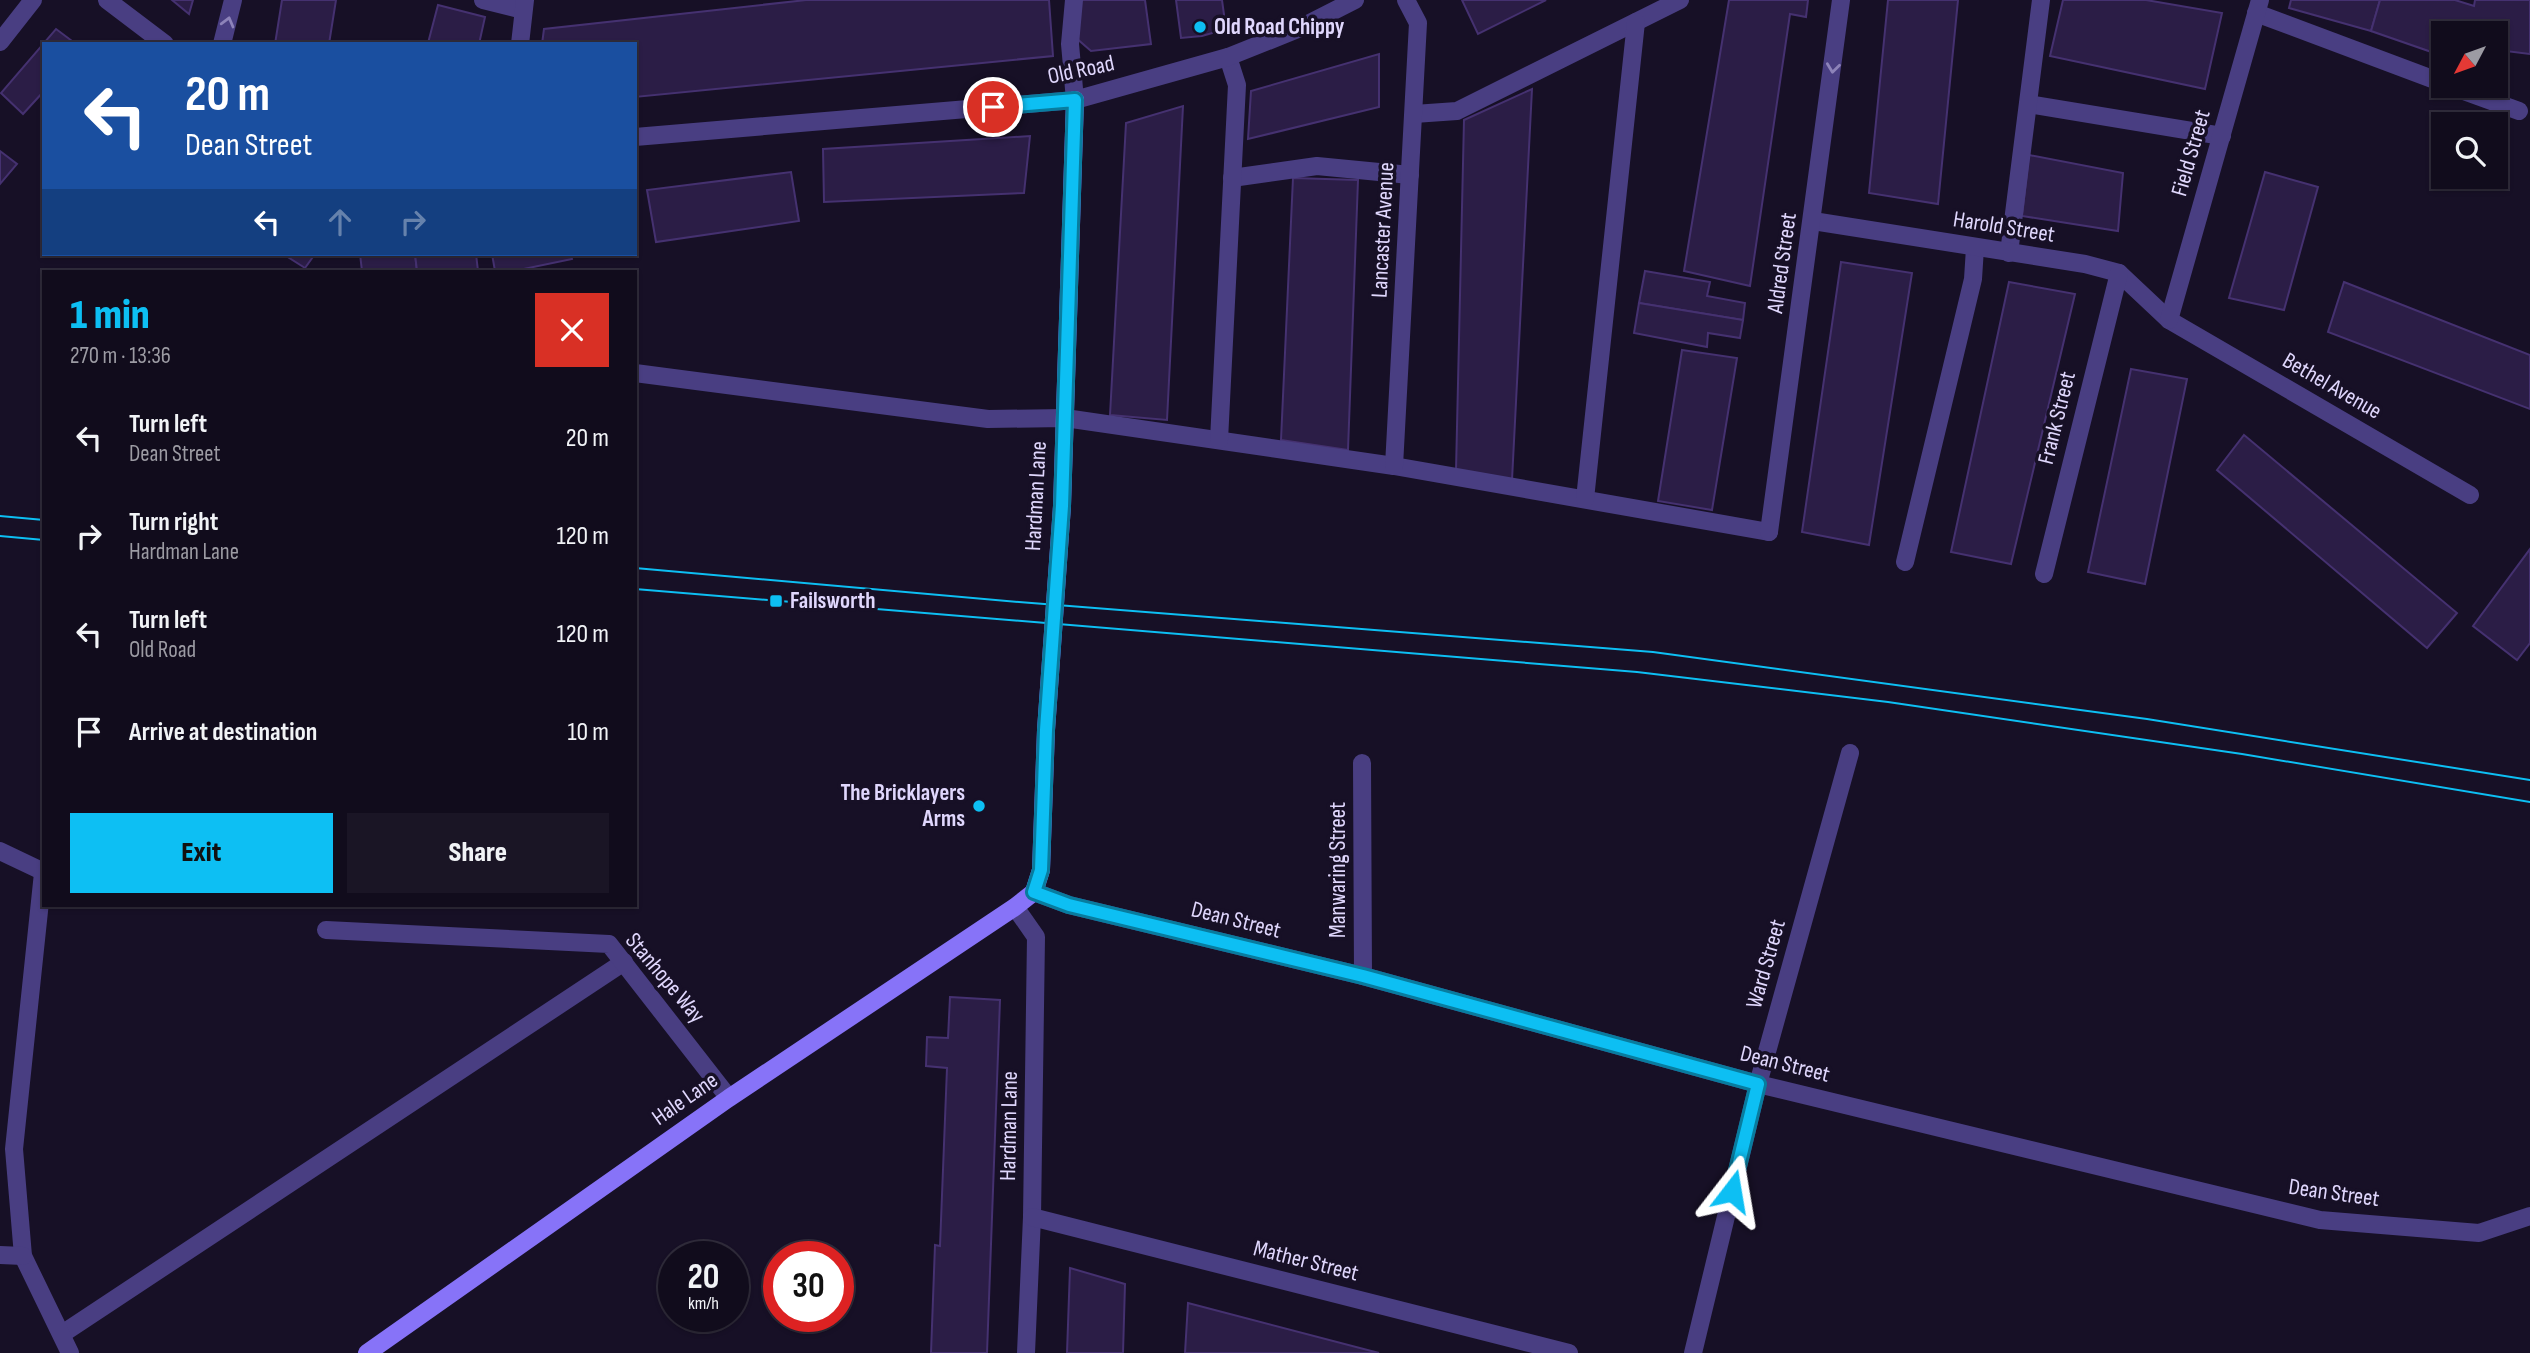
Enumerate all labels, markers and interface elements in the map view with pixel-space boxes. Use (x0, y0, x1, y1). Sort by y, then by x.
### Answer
place label: Old Road Chippy (1214, 13, 1345, 41)
one-way arrow (219, 16, 234, 28)
marker: Old Road Chippy (1192, 19, 1208, 35)
north arrow (2431, 21, 2508, 98)
map controls (2431, 21, 2508, 189)
street label: Old Road (1045, 49, 1117, 91)
one-way arrow (1825, 62, 1840, 74)
text: 20 m (185, 66, 270, 125)
icon: left (70, 70, 161, 161)
pin (963, 77, 1023, 137)
icon: arrive (974, 88, 1012, 126)
street label: Field Street (2165, 107, 2217, 199)
button: search (2431, 112, 2508, 189)
text: Dean Street (185, 126, 312, 165)
street label: Lancaster Avenue (1365, 161, 1401, 299)
icon: left (248, 203, 286, 241)
icon: ahead (321, 203, 359, 241)
icon: right (394, 203, 432, 241)
street label: Harold Street (1951, 205, 2057, 249)
street label: Aldred Street (1761, 211, 1803, 316)
text: 1 min (70, 290, 150, 341)
button: close (535, 293, 609, 367)
text: 270 m · 13:36 (70, 342, 171, 370)
street label: Bethel Avenue (2278, 346, 2386, 426)
street label: Frank Street (2032, 369, 2082, 467)
text: Turn left (129, 409, 207, 440)
icon: left (70, 419, 108, 457)
text: 20 m (566, 423, 609, 454)
text: Dean Street (129, 440, 220, 468)
street label: Hardman Lane (1019, 440, 1053, 552)
text: Turn right (129, 507, 218, 538)
icon: right (70, 517, 108, 555)
text: 120 m (556, 521, 609, 552)
text: Hardman Lane (129, 538, 239, 566)
place label: Failsworth (790, 587, 875, 615)
marker: Failsworth (768, 593, 784, 609)
text: Turn left (129, 605, 207, 636)
icon: left (70, 615, 108, 653)
text: 120 m (556, 619, 609, 650)
text: Old Road (129, 636, 196, 664)
icon: arrive (70, 713, 108, 751)
text: Arrive at destination (129, 717, 317, 748)
text: 10 m (567, 717, 609, 748)
place label: The Bricklayers Arms (840, 779, 965, 833)
marker: The Bricklayers Arms (971, 798, 987, 814)
street label: Manwaring Street (1324, 802, 1352, 938)
button: Exit (70, 813, 333, 893)
button: Share (347, 813, 609, 893)
street label: Dean Street (1188, 895, 1284, 945)
street label: Ward Street (1740, 916, 1792, 1012)
street label: Stanhope Way (619, 927, 711, 1029)
street label: Dean Street (1737, 1039, 1833, 1089)
street label: Hale Lane (647, 1066, 723, 1132)
street label: Hardman Lane (994, 1071, 1024, 1181)
position arrow (1695, 1154, 1769, 1228)
street label: Dean Street (2287, 1173, 2381, 1213)
street label: Mather Street (1250, 1234, 1362, 1288)
speed limit sign: 30 (763, 1241, 854, 1332)
text: 20 (688, 1256, 720, 1299)
text: km/h (688, 1293, 719, 1314)

